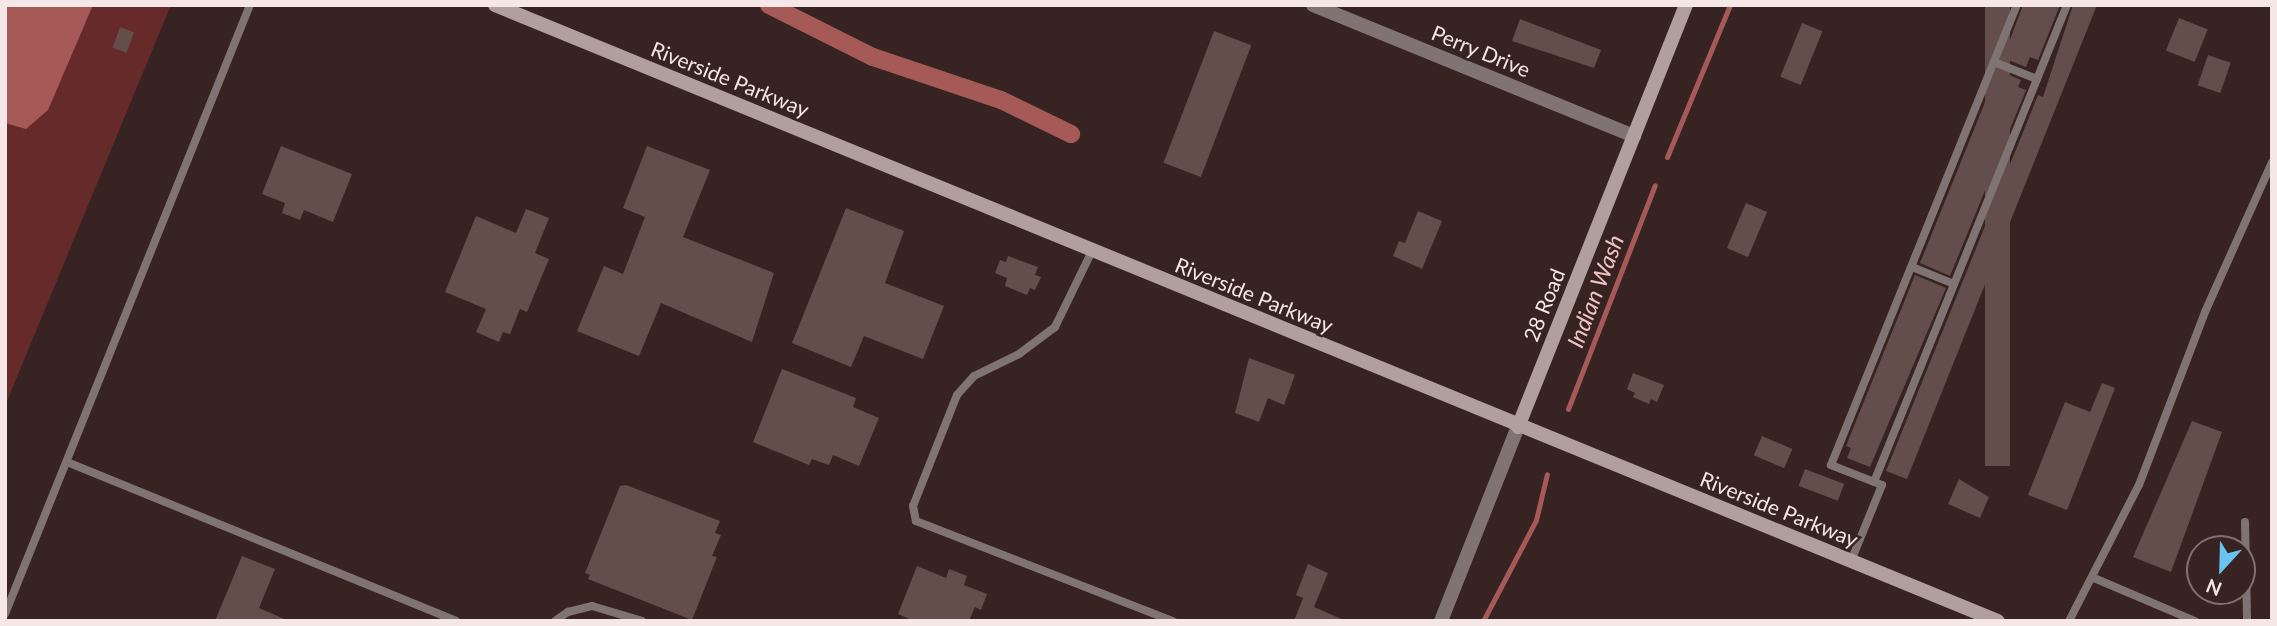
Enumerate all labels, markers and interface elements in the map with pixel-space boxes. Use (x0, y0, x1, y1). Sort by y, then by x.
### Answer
street label: Perry Drive (1428, 20, 1534, 82)
street label: Riverside Parkway (647, 36, 813, 122)
water label: Indian Wash (1561, 231, 1629, 351)
street label: Riverside Parkway (1171, 252, 1337, 338)
street label: 28 Road (1518, 265, 1570, 345)
street label: Riverside Parkway (1696, 466, 1862, 552)
north arrow (2186, 535, 2256, 605)
text: N (2203, 575, 2225, 601)

